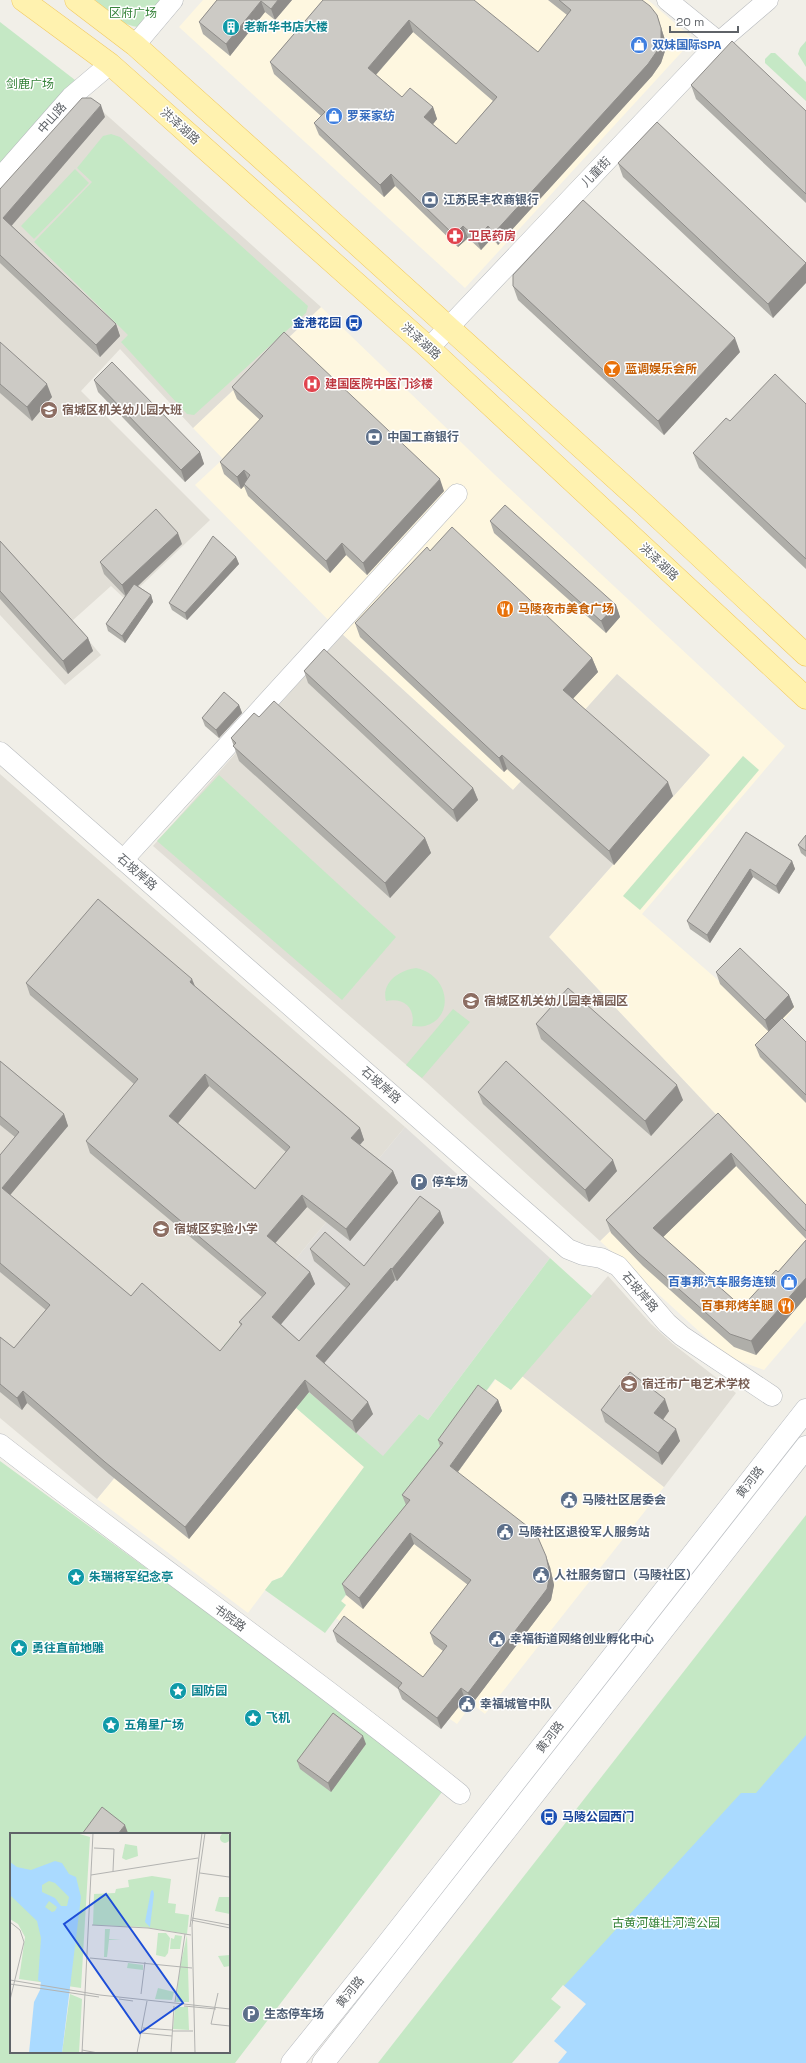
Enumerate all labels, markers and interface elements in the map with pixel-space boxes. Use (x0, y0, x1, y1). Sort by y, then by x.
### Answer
park label: 区府广场 (109, 5, 157, 21)
scale bar (670, 8, 738, 34)
text: 20 m (676, 14, 704, 30)
building icon: 老新华书店大楼 (221, 17, 241, 37)
place label: 老新华书店大楼 (244, 19, 328, 35)
shop icon: 双妹国际SPA (629, 35, 649, 55)
place label: 双妹国际SPA (652, 37, 722, 53)
park label: 剑鹿广场 (6, 76, 54, 92)
street label: 中山路 (34, 99, 70, 137)
street label: 洪泽湖路 (157, 104, 203, 148)
shop icon: 罗莱家纺 (324, 106, 344, 126)
place label: 罗莱家纺 (347, 108, 395, 124)
street label: 儿童街 (578, 153, 614, 191)
bank icon: 江苏民丰农商银行 (420, 190, 440, 210)
place label: 江苏民丰农商银行 (443, 192, 539, 208)
pharmacy icon: 卫民药房 (445, 226, 465, 246)
place label: 卫民药房 (468, 228, 516, 244)
bus stop icon: 金港花园 (344, 313, 364, 333)
place label: 金港花园 (293, 315, 341, 331)
street label: 洪泽湖路 (398, 319, 444, 363)
bar icon: 蓝调娱乐会所 (602, 359, 622, 379)
place label: 蓝调娱乐会所 (625, 361, 697, 377)
hospital icon: 建国医院中医门诊楼 (302, 374, 322, 394)
place label: 建国医院中医门诊楼 (325, 376, 433, 392)
school or university icon: 宿城区机关幼儿园大班 (39, 400, 59, 420)
place label: 宿城区机关幼儿园大班 (62, 402, 182, 418)
bank icon: 中国工商银行 (364, 427, 384, 447)
place label: 中国工商银行 (387, 429, 459, 445)
street label: 洪泽湖路 (636, 540, 682, 584)
restaurant icon: 马陵夜市美食广场 (495, 599, 515, 619)
place label: 马陵夜市美食广场 (518, 601, 614, 617)
street label: 石坡岸路 (114, 850, 160, 894)
school or university icon: 宿城区机关幼儿园幸福园区 (461, 991, 481, 1011)
place label: 宿城区机关幼儿园幸福园区 (484, 993, 628, 1009)
street label: 石坡岸路 (358, 1063, 404, 1107)
parking icon: 停车场 (409, 1172, 429, 1192)
place label: 停车场 (432, 1174, 468, 1190)
school or university icon: 宿城区实验小学 (151, 1219, 171, 1239)
place label: 宿城区实验小学 (174, 1221, 258, 1237)
street label: 石坡岸路 (618, 1269, 662, 1315)
shop icon: 百事邦汽车服务连锁 (779, 1272, 799, 1292)
place label: 百事邦汽车服务连锁 (668, 1274, 776, 1290)
restaurant icon: 百事邦烤羊腿 (776, 1296, 796, 1316)
place label: 百事邦烤羊腿 (701, 1298, 773, 1314)
school or university icon: 宿迁市广电艺术学校 (619, 1374, 639, 1394)
place label: 宿迁市广电艺术学校 (642, 1376, 750, 1392)
street label: 黄河路 (733, 1463, 767, 1501)
public building icon: 马陵社区居委会 (559, 1490, 579, 1510)
place label: 马陵社区居委会 (582, 1492, 666, 1508)
public building icon: 马陵社区退役军人服务站 (495, 1522, 515, 1542)
place label: 马陵社区退役军人服务站 (518, 1524, 650, 1540)
public building icon: 人社服务窗口（马陵社区） (531, 1565, 551, 1585)
place icon: 朱瑞将军纪念亭 (66, 1567, 86, 1587)
place label: 人社服务窗口（马陵社区） (554, 1567, 698, 1583)
place label: 朱瑞将军纪念亭 (89, 1569, 173, 1585)
street label: 书院路 (211, 1601, 249, 1635)
public building icon: 幸福街道网络创业孵化中心 (487, 1629, 507, 1649)
place label: 幸福街道网络创业孵化中心 (510, 1631, 654, 1647)
place icon: 勇往直前地雕 (9, 1638, 29, 1658)
place label: 勇往直前地雕 (32, 1640, 104, 1656)
place icon: 国防园 (168, 1681, 188, 1701)
place label: 国防园 (191, 1683, 227, 1699)
public building icon: 幸福城管中队 (457, 1694, 477, 1714)
place label: 幸福城管中队 (480, 1696, 552, 1712)
place icon: 飞机 (243, 1708, 263, 1728)
place label: 飞机 (266, 1710, 291, 1726)
place icon: 五角星广场 (101, 1715, 121, 1735)
place label: 五角星广场 (124, 1717, 184, 1733)
street label: 黄河路 (533, 1718, 567, 1756)
bus stop icon: 马陵公园西门 (539, 1807, 559, 1827)
place label: 马陵公园西门 (562, 1809, 634, 1825)
inset map (10, 1833, 230, 2053)
park label: 古黄河雄壮河湾公园 (612, 1915, 720, 1931)
street label: 黄河路 (332, 1973, 368, 2011)
parking icon: 生态停车场 (241, 2004, 261, 2024)
place label: 生态停车场 (264, 2006, 324, 2022)

